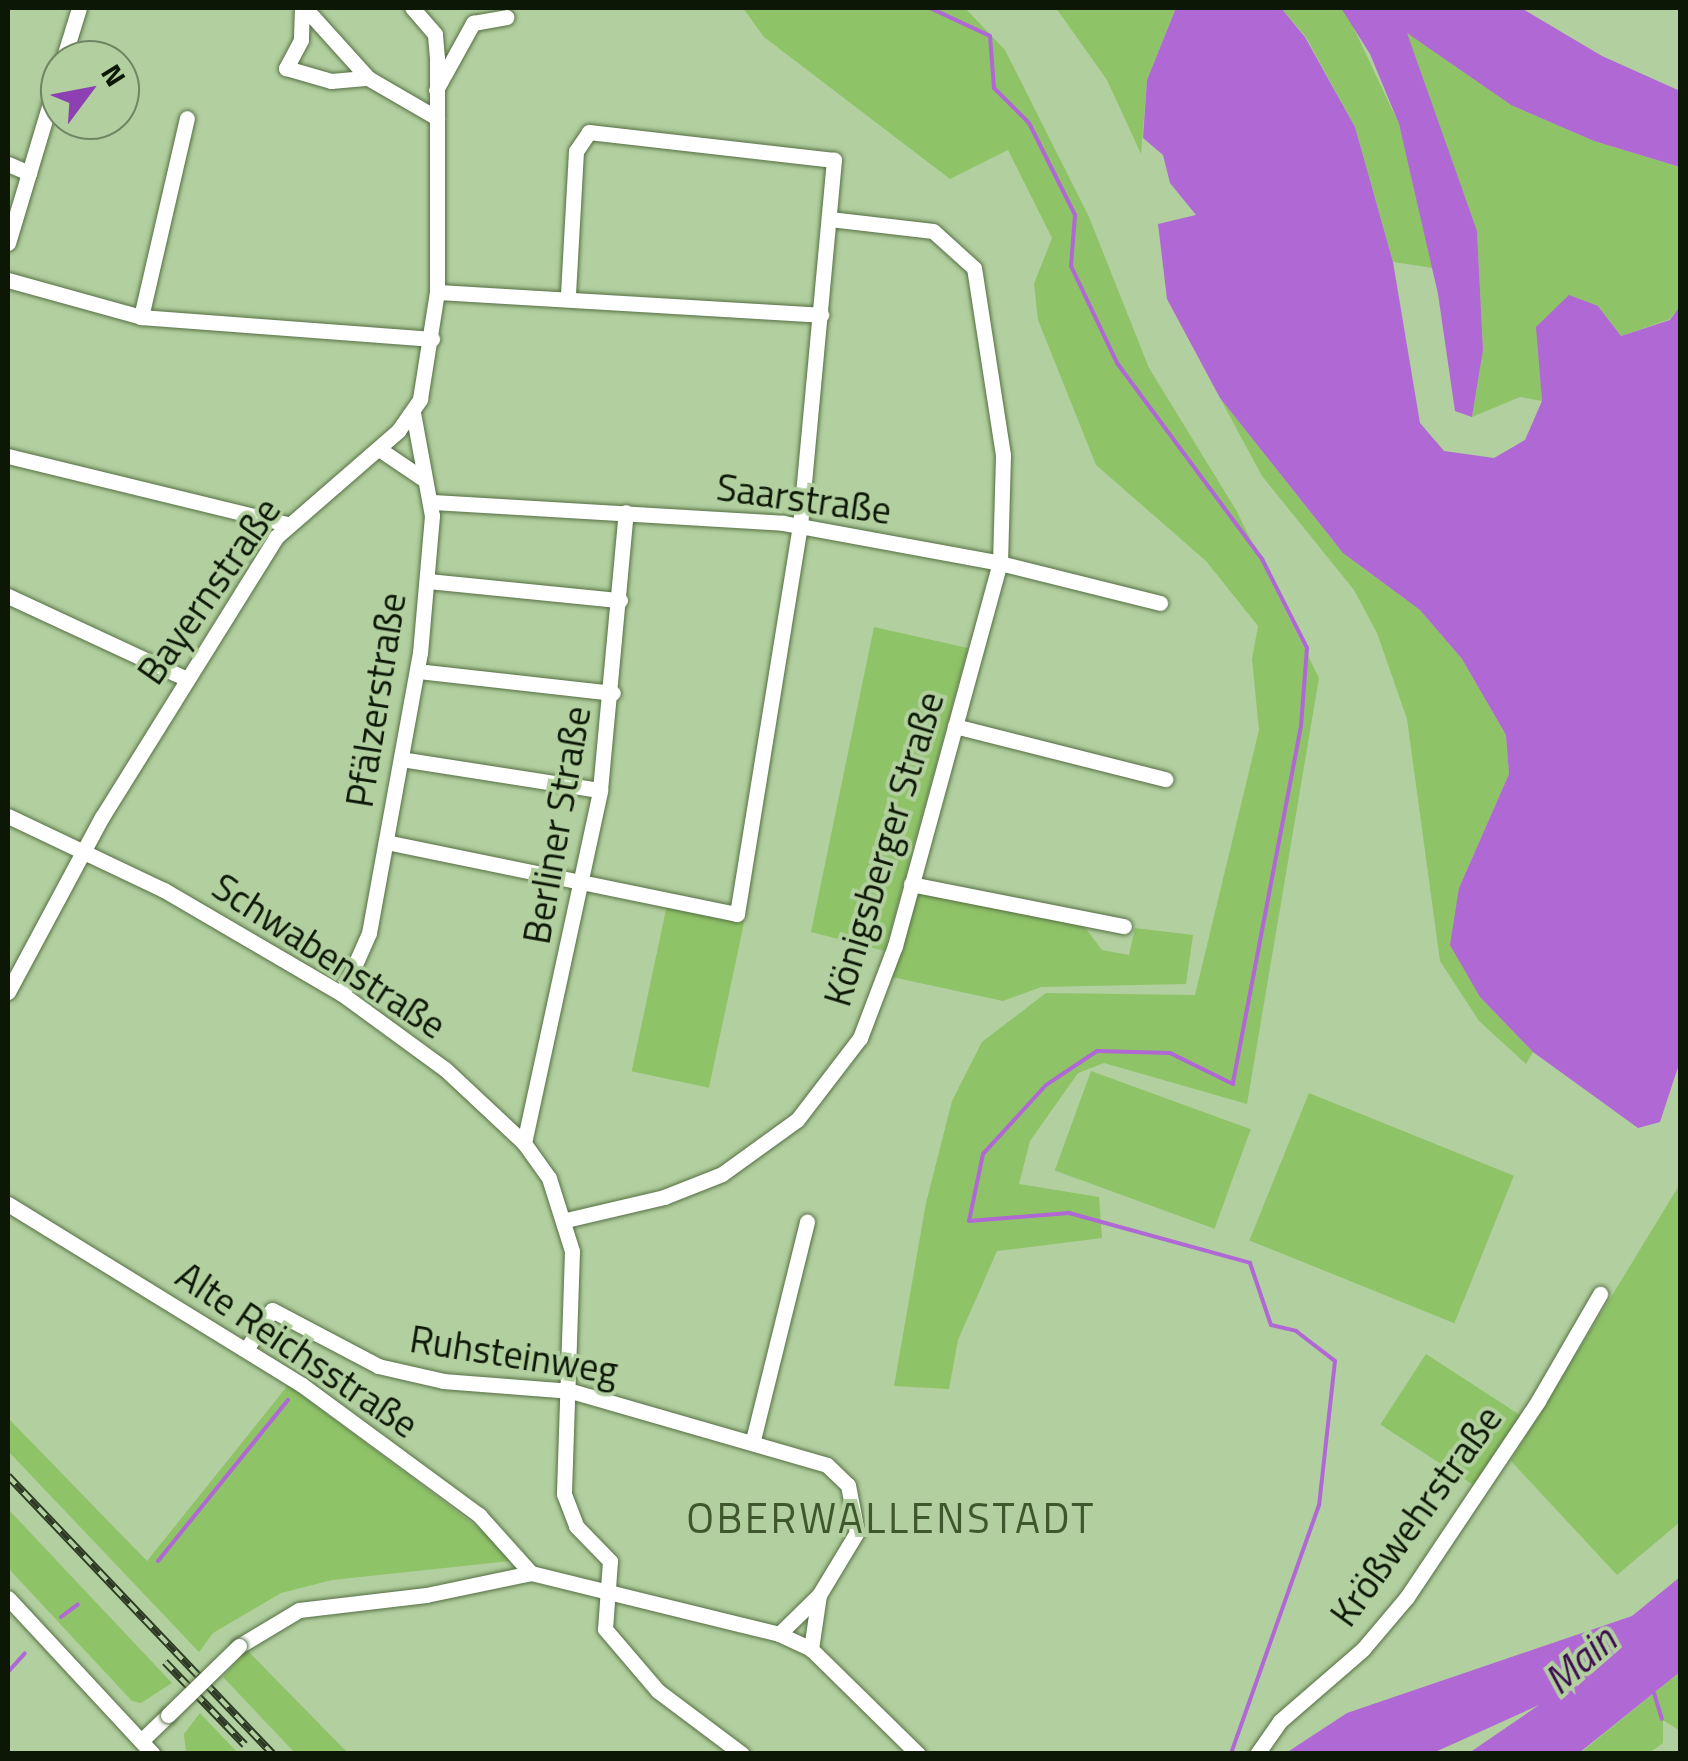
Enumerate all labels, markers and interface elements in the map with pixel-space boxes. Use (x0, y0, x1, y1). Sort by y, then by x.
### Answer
north arrow (40, 40, 140, 140)
text: N (91, 55, 138, 95)
street label: Saarstraße (714, 464, 894, 534)
street label: Bayernstraße (128, 489, 290, 693)
street label: Pfälzerstraße (337, 589, 415, 811)
street label: Königsberger Straße (815, 686, 953, 1012)
street label: Berliner Straße (514, 703, 600, 947)
street label: Schwabenstraße (204, 864, 454, 1048)
street label: Alte Reichsstraße (167, 1252, 427, 1448)
street label: Ruhsteinweg (407, 1316, 621, 1394)
street label: Krößwehrstraße (1321, 1397, 1511, 1635)
district label: OBERWALLENSTADT (686, 1492, 1096, 1542)
water label: Main (1534, 1616, 1626, 1704)

